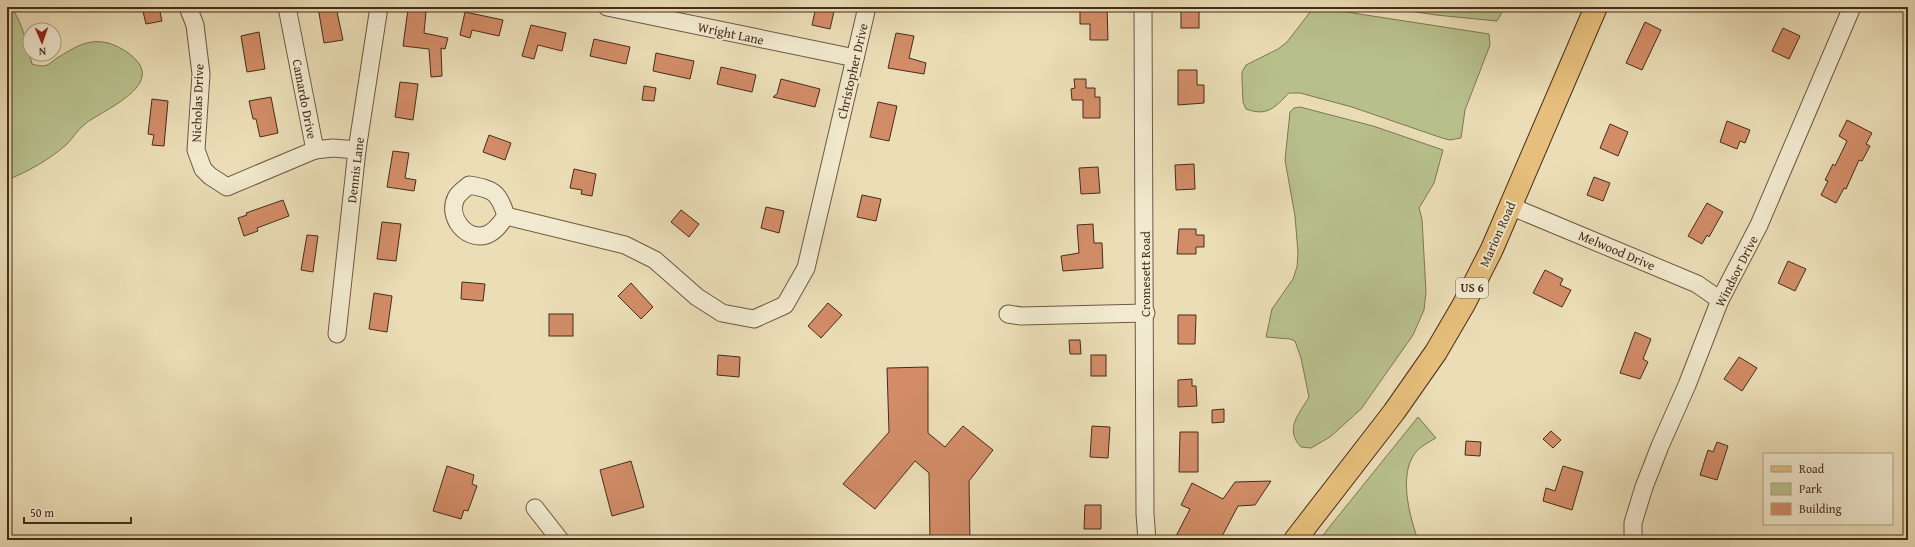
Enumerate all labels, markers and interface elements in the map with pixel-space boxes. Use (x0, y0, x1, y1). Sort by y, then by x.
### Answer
street label: Wright Lane (696, 17, 766, 50)
street label: Christopher Drive (832, 21, 873, 121)
north arrow (22, 22, 62, 62)
text: N (38, 44, 46, 60)
street label: Camardo Drive (287, 58, 322, 141)
street label: Nicholas Drive (187, 63, 208, 143)
street label: Dennis Lane (342, 136, 369, 204)
street label: Marion Road (1475, 198, 1520, 270)
street label: Melwood Drive (1575, 226, 1658, 275)
street label: Cromesett Road (1136, 231, 1155, 317)
street label: Windsor Drive (1710, 232, 1763, 310)
road number: US 6 (1456, 278, 1488, 298)
legend (1763, 453, 1893, 525)
text: Road (1799, 460, 1825, 477)
text: Park (1799, 480, 1823, 497)
scale bar (24, 499, 131, 525)
text: Building (1799, 500, 1842, 517)
text: 50 m (30, 504, 54, 521)

